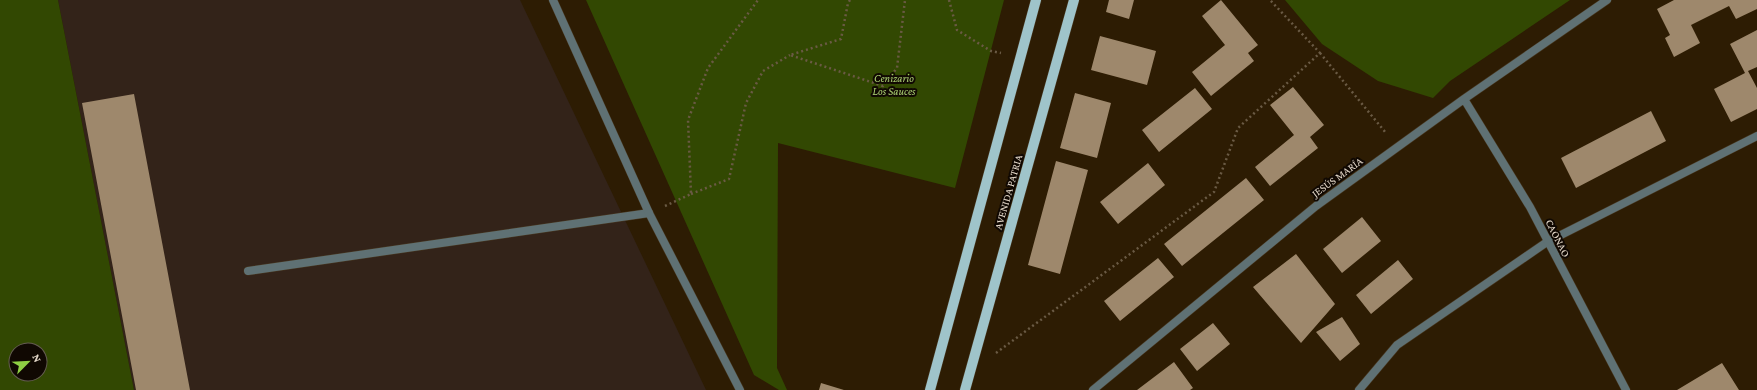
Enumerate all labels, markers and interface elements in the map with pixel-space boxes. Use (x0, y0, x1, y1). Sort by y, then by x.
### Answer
park label: Cenizario Los Sauces (873, 72, 916, 97)
street label: AVENIDA PATRIA (992, 153, 1025, 231)
street label: JESÚS MARÍA (1308, 154, 1366, 201)
street label: CAONAO (1543, 217, 1573, 259)
north arrow (8, 342, 48, 382)
text: N (30, 352, 44, 364)

